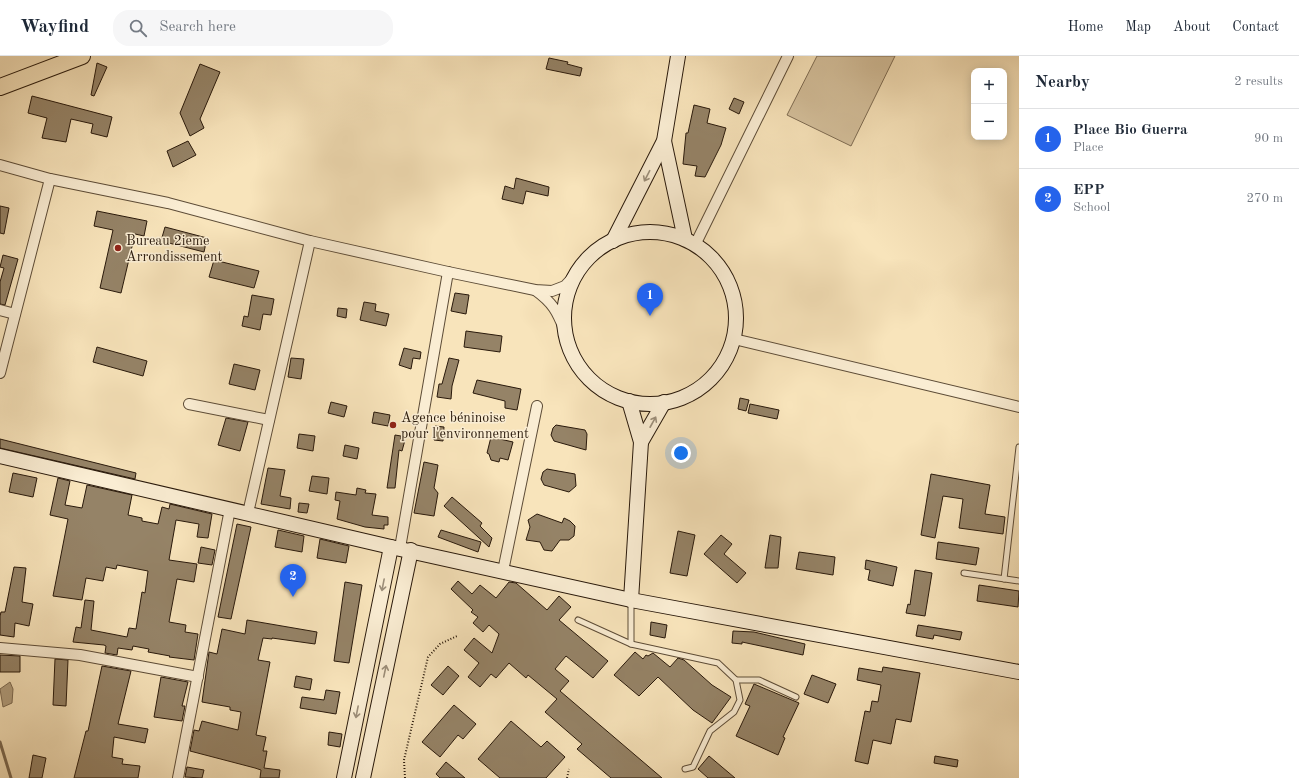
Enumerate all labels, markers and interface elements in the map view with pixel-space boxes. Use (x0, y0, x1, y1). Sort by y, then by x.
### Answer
search box (113, 10, 393, 46)
icon: search (127, 17, 149, 39)
text: Wayfind (20, 18, 89, 37)
text: Search here (159, 20, 236, 35)
text: Home (1068, 20, 1103, 34)
text: Map (1125, 20, 1151, 34)
text: About (1173, 20, 1210, 34)
text: Contact (1232, 20, 1279, 34)
map controls (971, 68, 1007, 140)
button: + (971, 68, 1007, 104)
text: Nearby (1035, 74, 1090, 91)
text: 2 results (1234, 75, 1283, 88)
button: − (971, 104, 1007, 140)
text: Place Bio Guerra (1073, 123, 1188, 138)
text: 1 (1044, 132, 1052, 145)
text: 90 m (1254, 132, 1283, 145)
text: Place (1073, 141, 1103, 154)
one-way arrow (642, 170, 650, 182)
text: EPP (1073, 183, 1104, 198)
text: 2 (1044, 192, 1052, 205)
text: 270 m (1246, 192, 1283, 205)
text: School (1073, 201, 1110, 214)
place label: Bureau 2ieme Arrondissement (126, 234, 222, 264)
marker: Bureau 2ieme Arrondissement (113, 243, 123, 253)
pin: 1 (637, 283, 663, 316)
place label: Agence béninoise pour l'environnement (401, 411, 529, 441)
one-way arrow (649, 416, 657, 428)
marker: Agence béninoise pour l'environnement (388, 420, 398, 430)
your location (671, 443, 691, 463)
pin: 2 (280, 564, 306, 597)
one-way arrow (379, 578, 387, 591)
one-way arrow (382, 665, 390, 678)
one-way arrow (353, 705, 361, 718)

